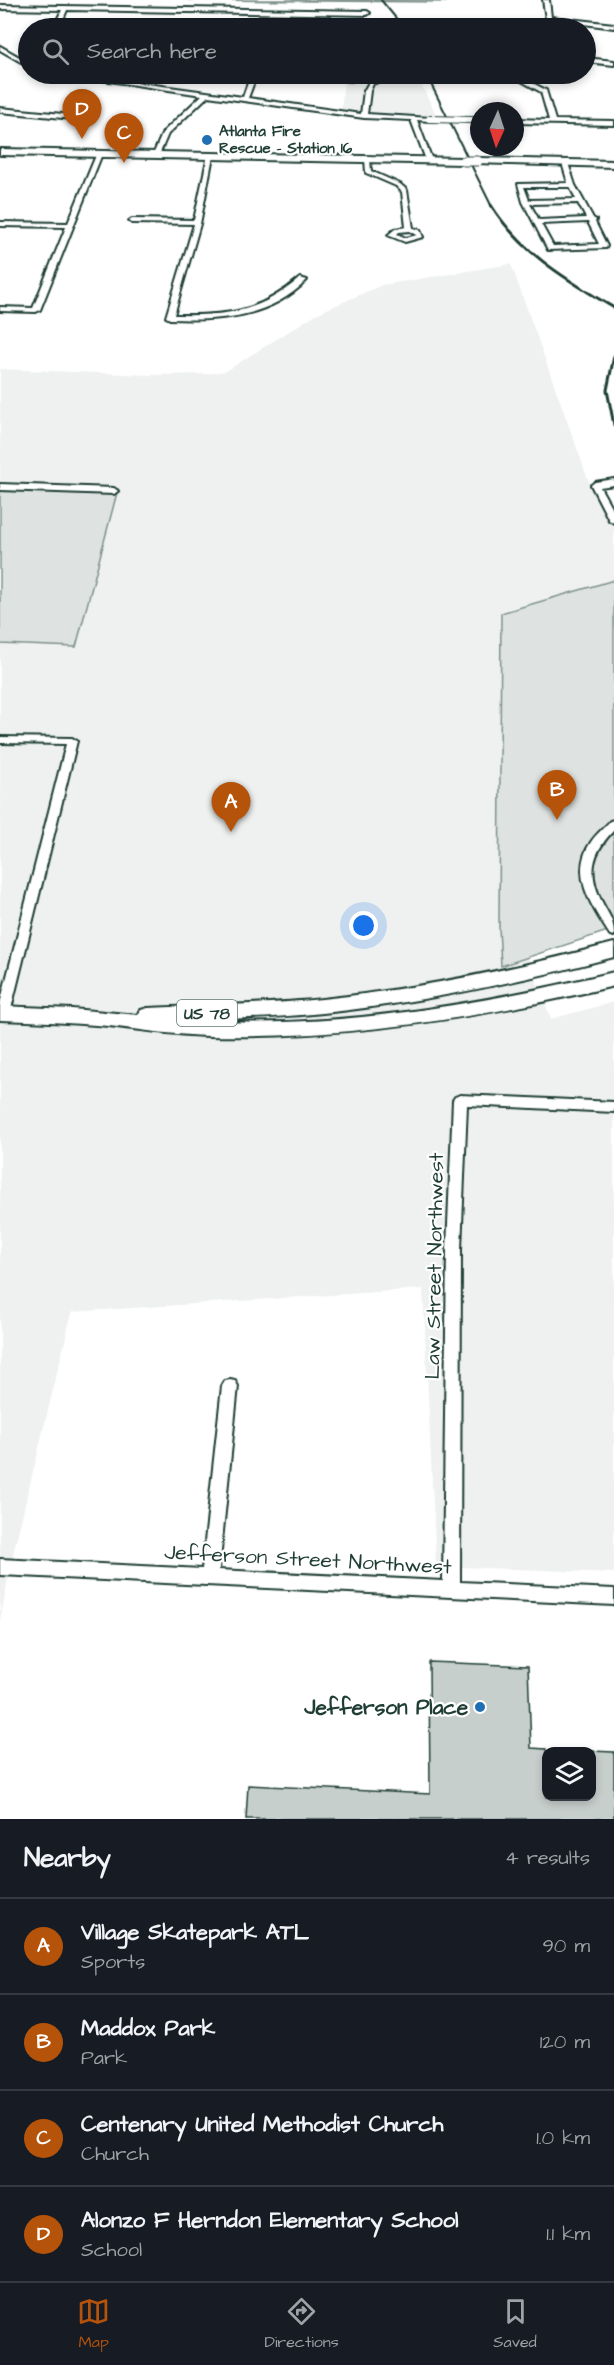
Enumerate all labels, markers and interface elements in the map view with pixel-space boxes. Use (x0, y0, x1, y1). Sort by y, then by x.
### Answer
search box (18, 18, 596, 84)
icon: search (39, 35, 72, 68)
text: Search here (87, 36, 217, 67)
pin: D (62, 90, 101, 139)
north arrow (470, 102, 524, 156)
pin: C (104, 114, 144, 163)
place label: Atlanta Fire Rescue - Station 16 (219, 121, 353, 159)
marker: Atlanta Fire Rescue - Station 16 (200, 133, 214, 147)
pin: B (538, 770, 576, 820)
pin: A (212, 782, 250, 832)
your location (349, 911, 378, 940)
road number: US 78 (177, 1000, 237, 1026)
street label: Law Street Northwest (418, 1152, 451, 1380)
street label: Jefferson Street Northwest (164, 1537, 453, 1582)
place label: Jefferson Place (303, 1693, 469, 1722)
marker: Jefferson Place (473, 1700, 487, 1714)
map controls (542, 1747, 596, 1801)
button: layers (542, 1747, 596, 1801)
text: Nearby (24, 1840, 111, 1876)
text: 4 results (505, 1844, 590, 1872)
text: Village Skatepark ATL (81, 1917, 309, 1948)
text: A (37, 1932, 50, 1960)
text: 90 m (542, 1932, 590, 1960)
text: Sports (81, 1948, 145, 1976)
text: Maddox Park (81, 2013, 215, 2044)
text: B (36, 2028, 51, 2056)
text: 120 m (540, 2028, 590, 2056)
text: Park (81, 2044, 127, 2072)
text: Centenary United Methodist Church (81, 2109, 443, 2140)
text: C (36, 2124, 51, 2152)
text: 1.0 km (536, 2124, 590, 2152)
text: Church (81, 2140, 149, 2168)
text: Alonzo F Herndon Elementary School (81, 2205, 459, 2236)
text: D (37, 2220, 50, 2248)
text: 1.1 km (546, 2220, 590, 2248)
text: School (81, 2236, 142, 2264)
tab: Map (77, 2295, 110, 2353)
tab: Directions (265, 2295, 339, 2353)
tab: Saved (493, 2295, 537, 2353)

